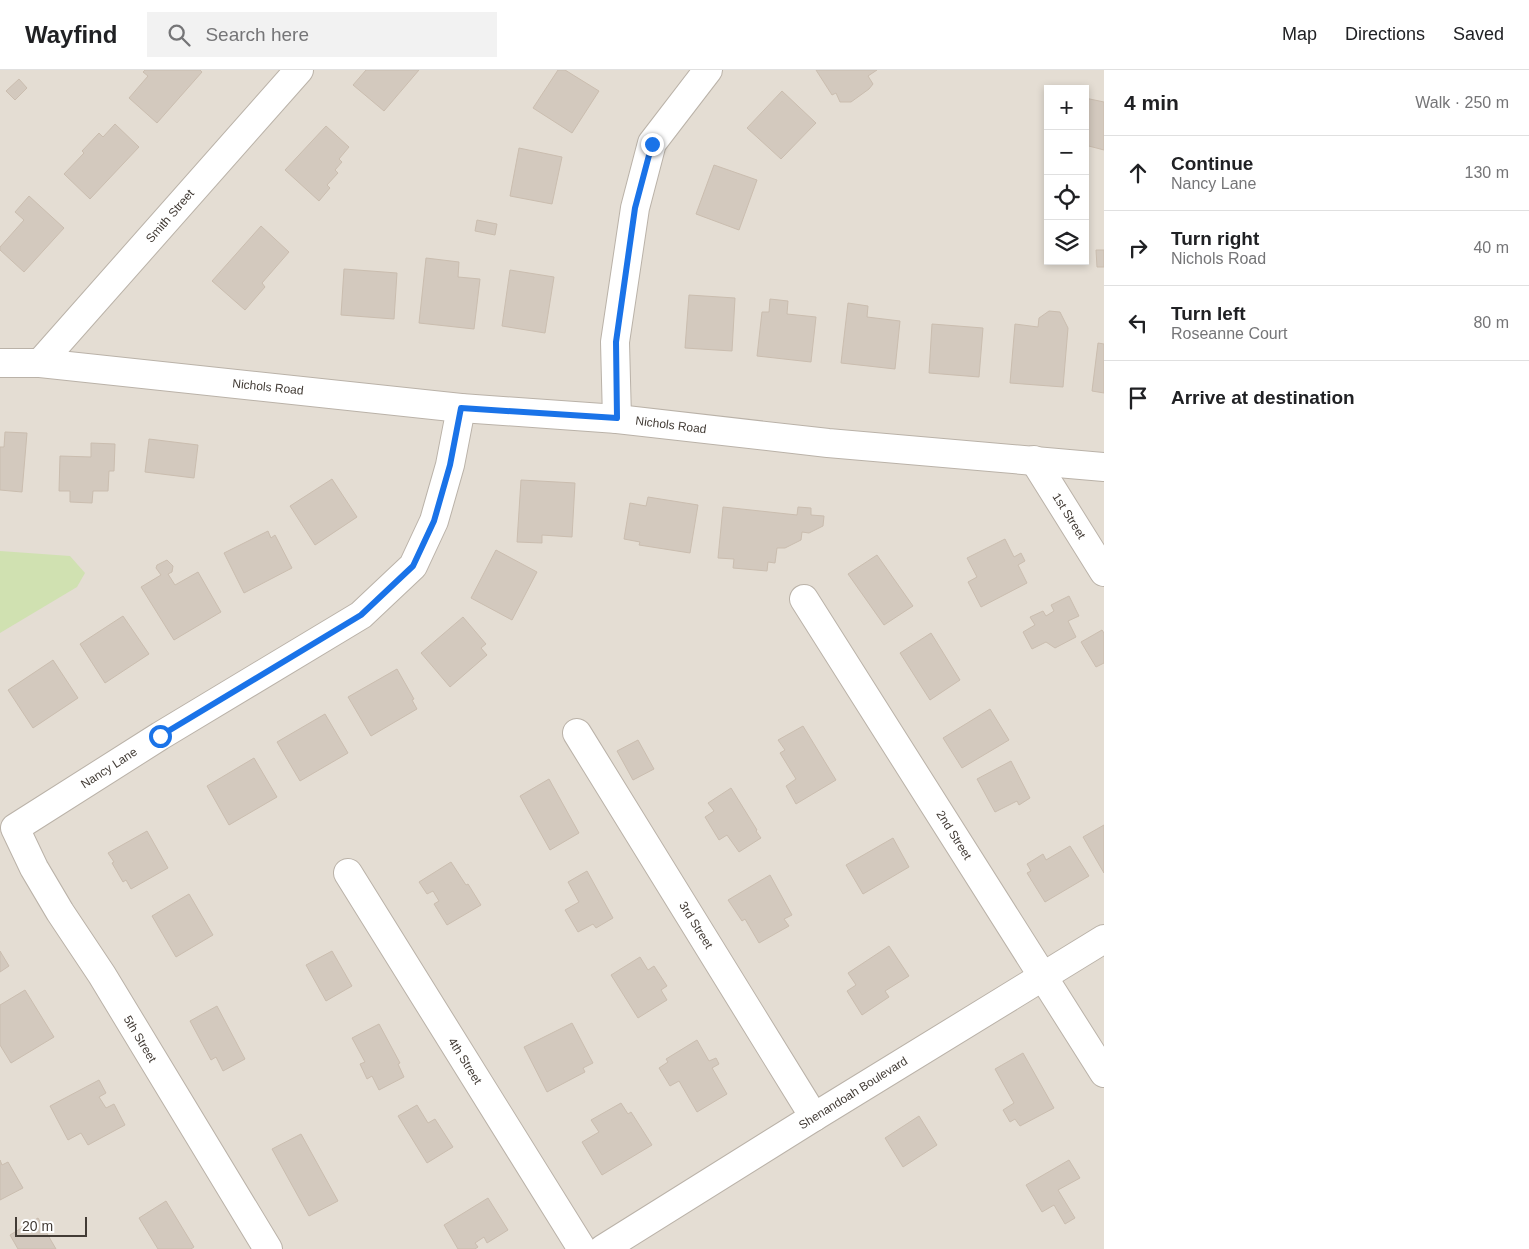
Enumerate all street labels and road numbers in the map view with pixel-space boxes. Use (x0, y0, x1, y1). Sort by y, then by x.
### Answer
street label: Smith Street (143, 186, 197, 246)
street label: Nichols Road (232, 376, 304, 398)
street label: Nichols Road (635, 414, 707, 436)
street label: 1st Street (1049, 491, 1089, 542)
street label: Nancy Lane (78, 745, 140, 791)
street label: 2nd Street (933, 808, 975, 863)
street label: 3rd Street (676, 899, 716, 952)
street label: 5th Street (121, 1013, 160, 1065)
street label: 4th Street (445, 1035, 485, 1087)
street label: Shenandoah Boulevard (796, 1054, 910, 1132)

